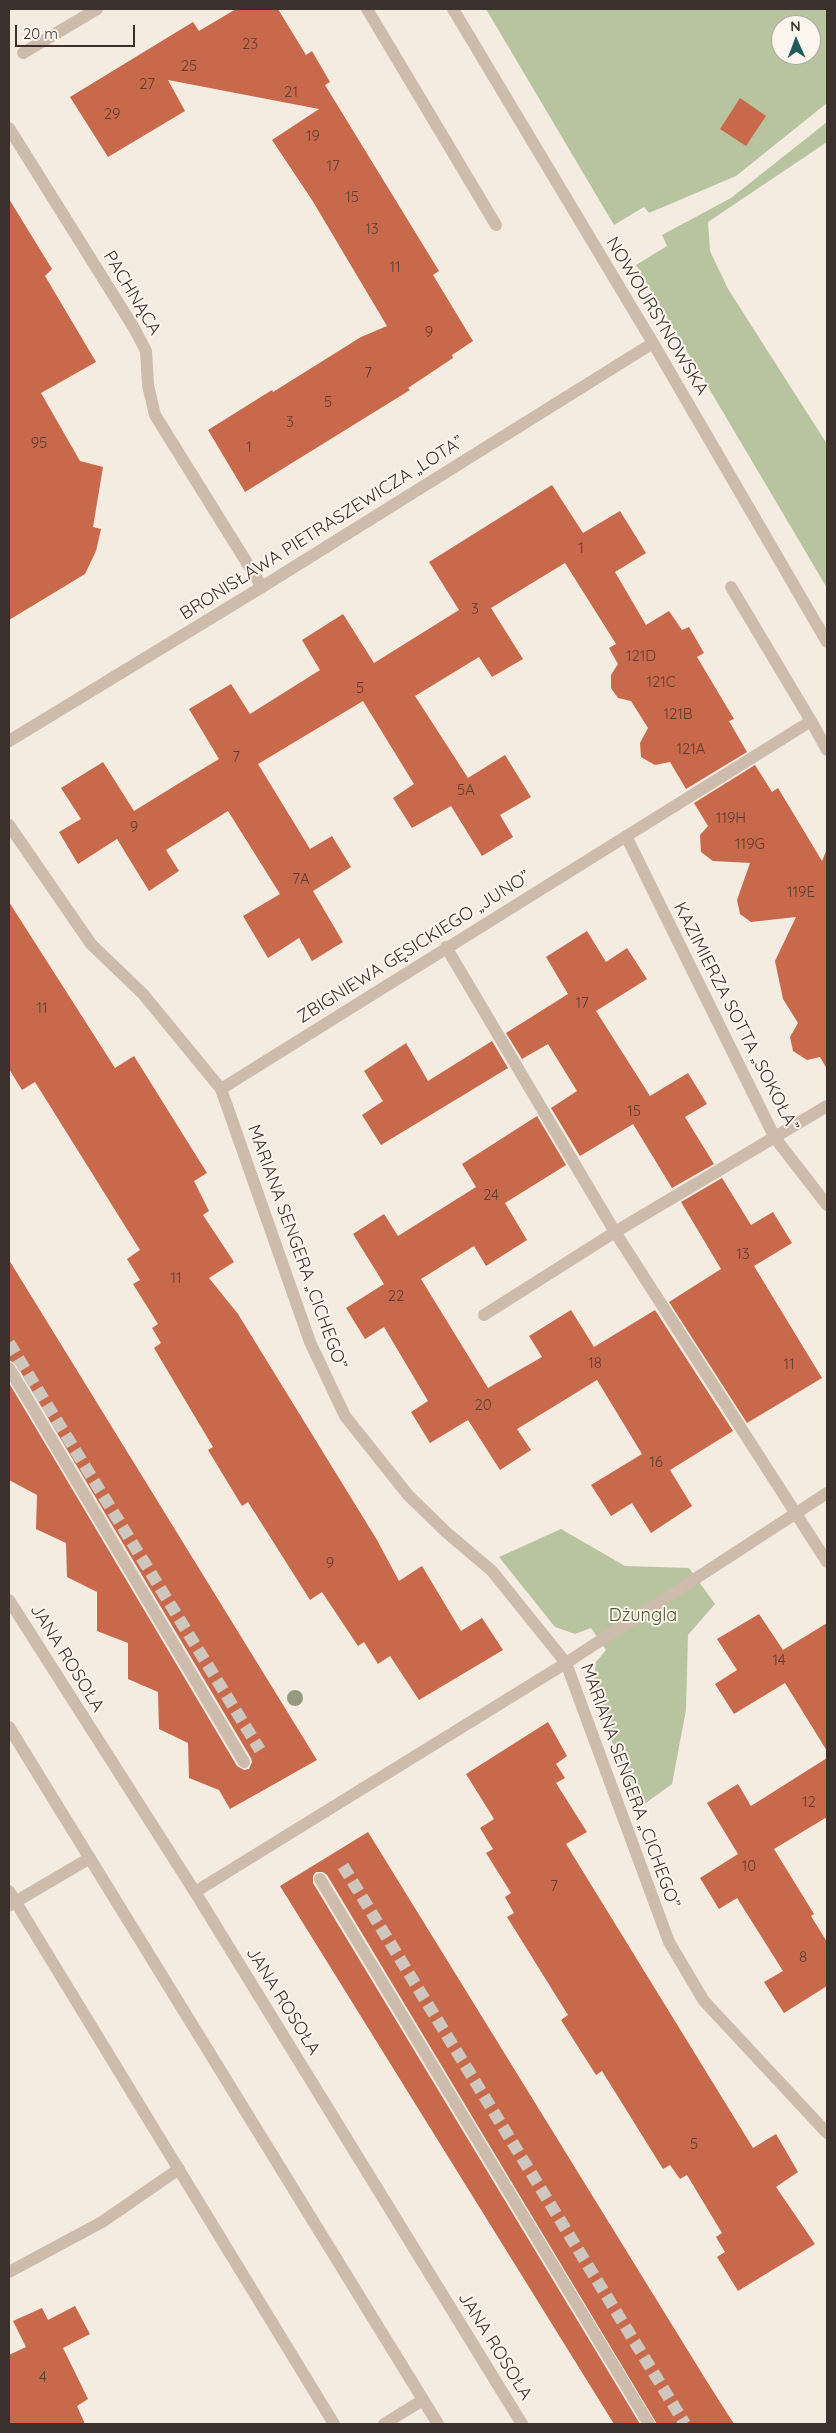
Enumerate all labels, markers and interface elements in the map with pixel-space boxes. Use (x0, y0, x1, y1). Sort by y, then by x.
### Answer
scale bar (18, 15, 138, 47)
north arrow (771, 15, 821, 65)
text: N (790, 17, 801, 35)
text: 20 m (23, 24, 58, 43)
house number: 23 (242, 35, 258, 53)
house number: 25 (181, 57, 197, 75)
house number: 27 (139, 75, 155, 93)
house number: 21 (284, 83, 298, 101)
house number: 29 (104, 105, 120, 123)
house number: 19 (306, 127, 320, 145)
house number: 17 (326, 157, 340, 175)
house number: 15 (345, 188, 359, 206)
house number: 13 (365, 220, 379, 238)
street label: NOWOURSYNOWSKA (601, 233, 713, 399)
street label: PACHNĄCA (98, 247, 166, 339)
house number: 11 (389, 258, 401, 276)
house number: 9 (425, 323, 433, 341)
house number: 7 (364, 364, 372, 382)
house number: 5 (324, 393, 332, 411)
house number: 3 (286, 413, 294, 431)
street label: BRONISŁAWA PIETRASZEWICZA „LOTA” (176, 431, 468, 625)
house number: 95 (31, 434, 47, 452)
house number: 1 (246, 438, 252, 456)
house number: 1 (578, 539, 584, 557)
house number: 3 (471, 600, 479, 618)
house number: 121D (626, 647, 656, 665)
house number: 121C (646, 673, 676, 691)
house number: 5 (356, 679, 364, 697)
house number: 121B (663, 705, 693, 723)
house number: 121A (676, 740, 706, 758)
house number: 7 (232, 748, 240, 766)
house number: 5A (457, 781, 475, 799)
house number: 119H (716, 809, 746, 827)
house number: 9 (130, 818, 138, 836)
house number: 119G (735, 835, 765, 853)
street label: ZBIGNIEWA GĘSICKIEGO „JUNO” (293, 866, 535, 1028)
house number: 7A (292, 870, 310, 888)
house number: 119E (787, 883, 815, 901)
street label: KAZIMIERZA SOTTA „SOKOŁA” (669, 899, 803, 1135)
house number: 17 (575, 994, 589, 1012)
house number: 11 (36, 999, 48, 1017)
house number: 15 (627, 1102, 641, 1120)
street label: MARIANA SENGERA „CICHEGO” (243, 1122, 351, 1372)
house number: 24 (483, 1186, 499, 1204)
house number: 13 (736, 1245, 750, 1263)
house number: 11 (170, 1269, 182, 1287)
house number: 22 (388, 1287, 404, 1305)
house number: 18 (588, 1354, 602, 1372)
house number: 11 (783, 1355, 795, 1373)
house number: 20 (474, 1396, 492, 1414)
house number: 16 (649, 1453, 663, 1471)
house number: 9 (326, 1554, 334, 1572)
street label: JANA ROSOŁA (25, 1600, 109, 1716)
park label: Dżungla (609, 1605, 677, 1627)
house number: 14 (772, 1651, 786, 1669)
street label: MARIANA SENGERA „CICHEGO” (576, 1661, 684, 1911)
house number: 12 (802, 1793, 816, 1811)
house number: 10 (742, 1857, 756, 1875)
house number: 7 (550, 1877, 558, 1895)
street label: JANA ROSOŁA (241, 1943, 325, 2059)
house number: 8 (799, 1948, 807, 1966)
house number: 5 (690, 2135, 698, 2153)
street label: JANA ROSOŁA (453, 2288, 537, 2404)
house number: 4 (39, 2368, 47, 2386)

